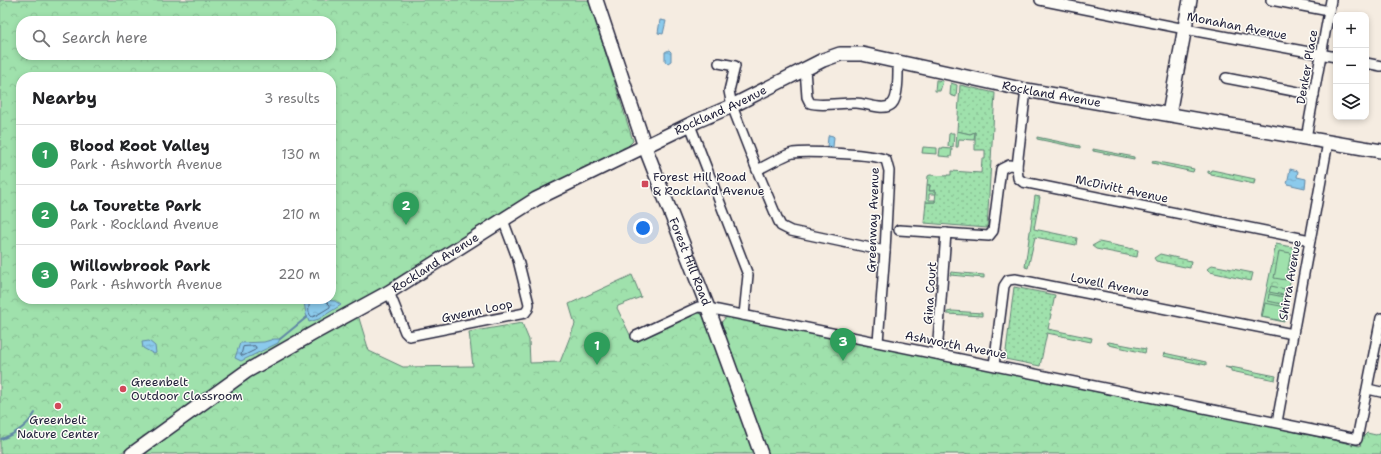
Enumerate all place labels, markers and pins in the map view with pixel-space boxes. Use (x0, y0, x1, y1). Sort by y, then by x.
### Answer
place label: Forest Hill Road & Rockland Avenue (653, 169, 765, 199)
marker: Forest Hill Road & Rockland Avenue (640, 179, 650, 189)
pin: 2 (393, 192, 419, 225)
pin: 3 (830, 328, 856, 361)
pin: 1 (584, 332, 610, 365)
place label: Greenbelt Outdoor Classroom (131, 374, 243, 404)
marker: Greenbelt Outdoor Classroom (118, 384, 128, 394)
marker: Greenbelt Nature Center (53, 401, 63, 411)
place label: Greenbelt Nature Center (17, 412, 99, 442)

